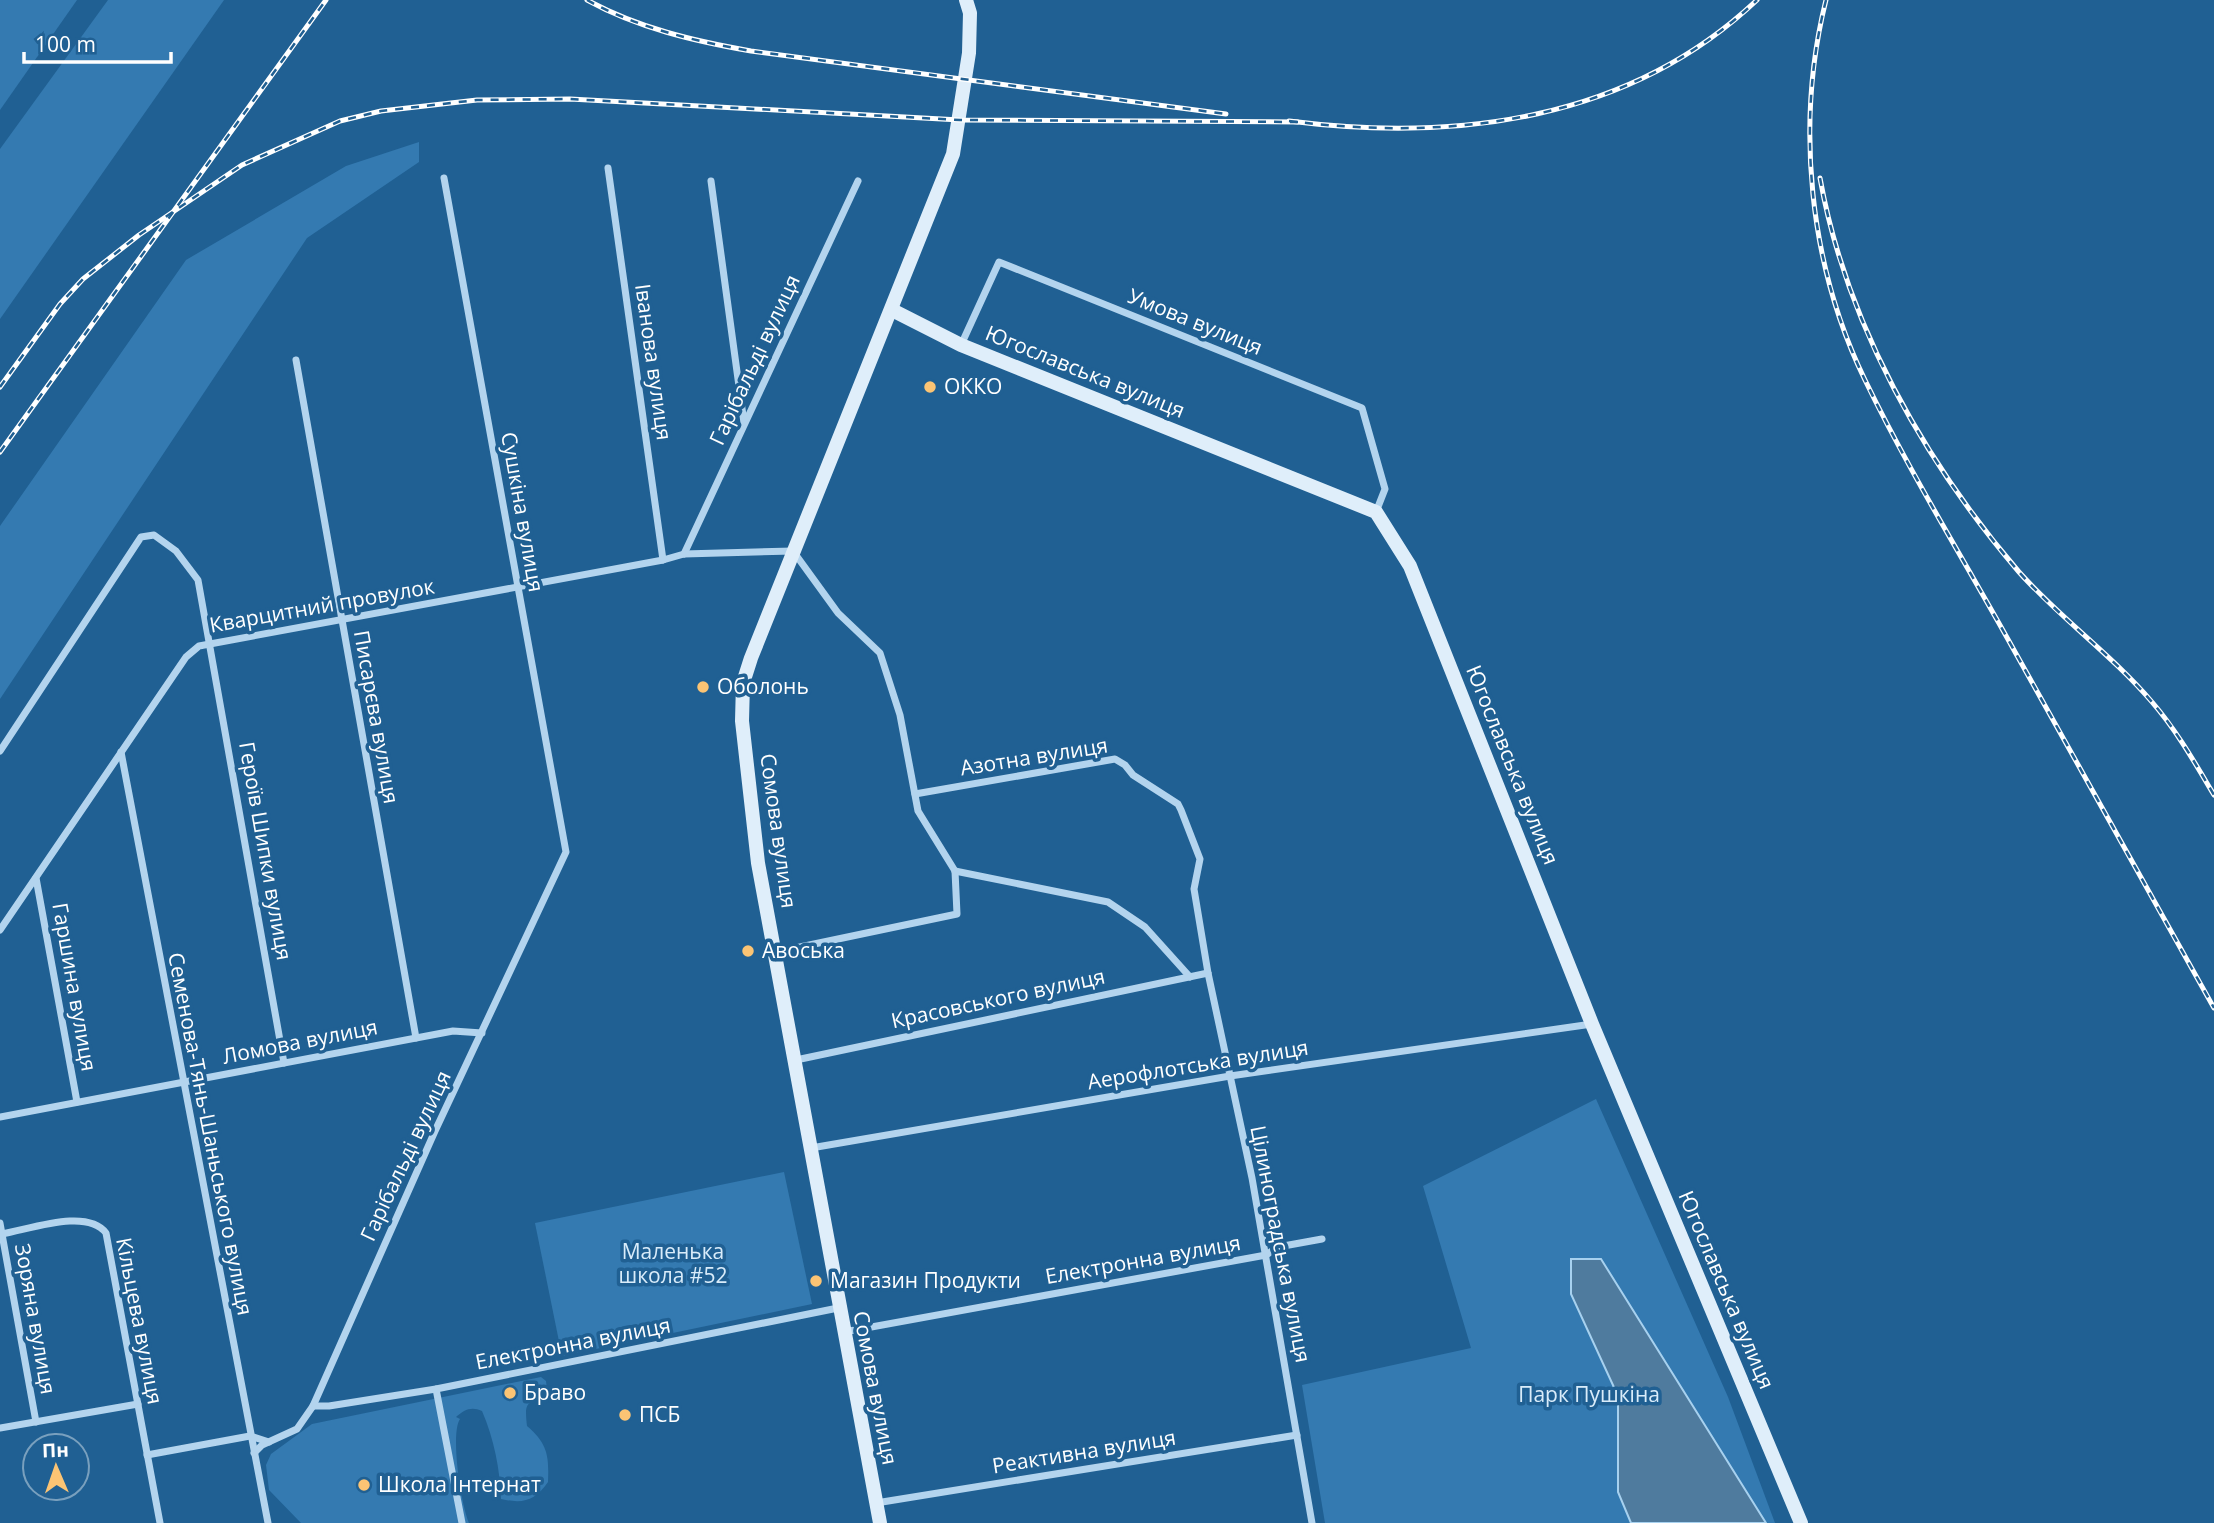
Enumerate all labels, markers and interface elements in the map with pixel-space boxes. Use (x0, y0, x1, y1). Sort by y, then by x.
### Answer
scale bar (24, 21, 172, 65)
text: 100 m (35, 30, 96, 58)
street label: Гарібальді вулиця (702, 270, 806, 449)
street label: Умова вулиця (1124, 281, 1267, 361)
street label: Іванова вулиця (629, 282, 679, 442)
street label: Югославська вулиця (982, 318, 1189, 424)
place label: ОККО (944, 372, 1002, 400)
marker: ОККО (922, 379, 938, 395)
street label: Сушкіна вулиця (495, 430, 551, 594)
street label: Кварцитний провулок (207, 571, 437, 639)
street label: Писарєва вулиця (348, 628, 406, 806)
street label: Югославська вулиця (1460, 661, 1566, 868)
place label: Оболонь (717, 672, 809, 700)
marker: Оболонь (695, 679, 711, 695)
street label: Азотна вулиця (958, 731, 1110, 782)
street label: Героїв Шипки вулиця (233, 739, 299, 962)
street label: Сомова вулиця (754, 752, 804, 910)
street label: Гаршина вулиця (46, 900, 104, 1073)
place label: Авоська (762, 936, 845, 964)
marker: Авоська (740, 943, 756, 959)
street label: Семенова-Тянь-Шаньського вулиця (162, 950, 260, 1318)
street label: Красовського вулиця (888, 962, 1107, 1034)
street label: Ломова вулиця (220, 1012, 380, 1070)
street label: Аерофлотська вулиця (1085, 1033, 1310, 1095)
street label: Гарібальді вулиця (353, 1066, 457, 1245)
street label: Цілиноградська вулиця (1244, 1123, 1318, 1365)
street label: Югославська вулиця (1672, 1186, 1781, 1393)
street label: Електронна вулиця (1043, 1228, 1243, 1290)
street label: Кільцева вулиця (110, 1235, 170, 1407)
park label: Маленька школа #52 (619, 1237, 727, 1289)
street label: Зоряна вулиця (9, 1241, 63, 1396)
place label: Магазин Продукти (830, 1266, 1021, 1294)
marker: Магазин Продукти (808, 1273, 824, 1289)
street label: Сомова вулиця (847, 1309, 905, 1467)
street label: Електронна вулиця (473, 1310, 673, 1376)
place label: Браво (524, 1378, 586, 1406)
park label: Парк Пушкіна (1518, 1380, 1660, 1408)
marker: Браво (502, 1385, 518, 1401)
place label: ПСБ (639, 1400, 680, 1428)
marker: ПСБ (617, 1407, 633, 1423)
street label: Реактивна вулиця (990, 1423, 1178, 1479)
north arrow (21, 1432, 91, 1502)
text: Пн (42, 1437, 69, 1463)
place label: Школа Інтернат (378, 1470, 541, 1498)
marker: Школа Інтернат (356, 1477, 372, 1493)

